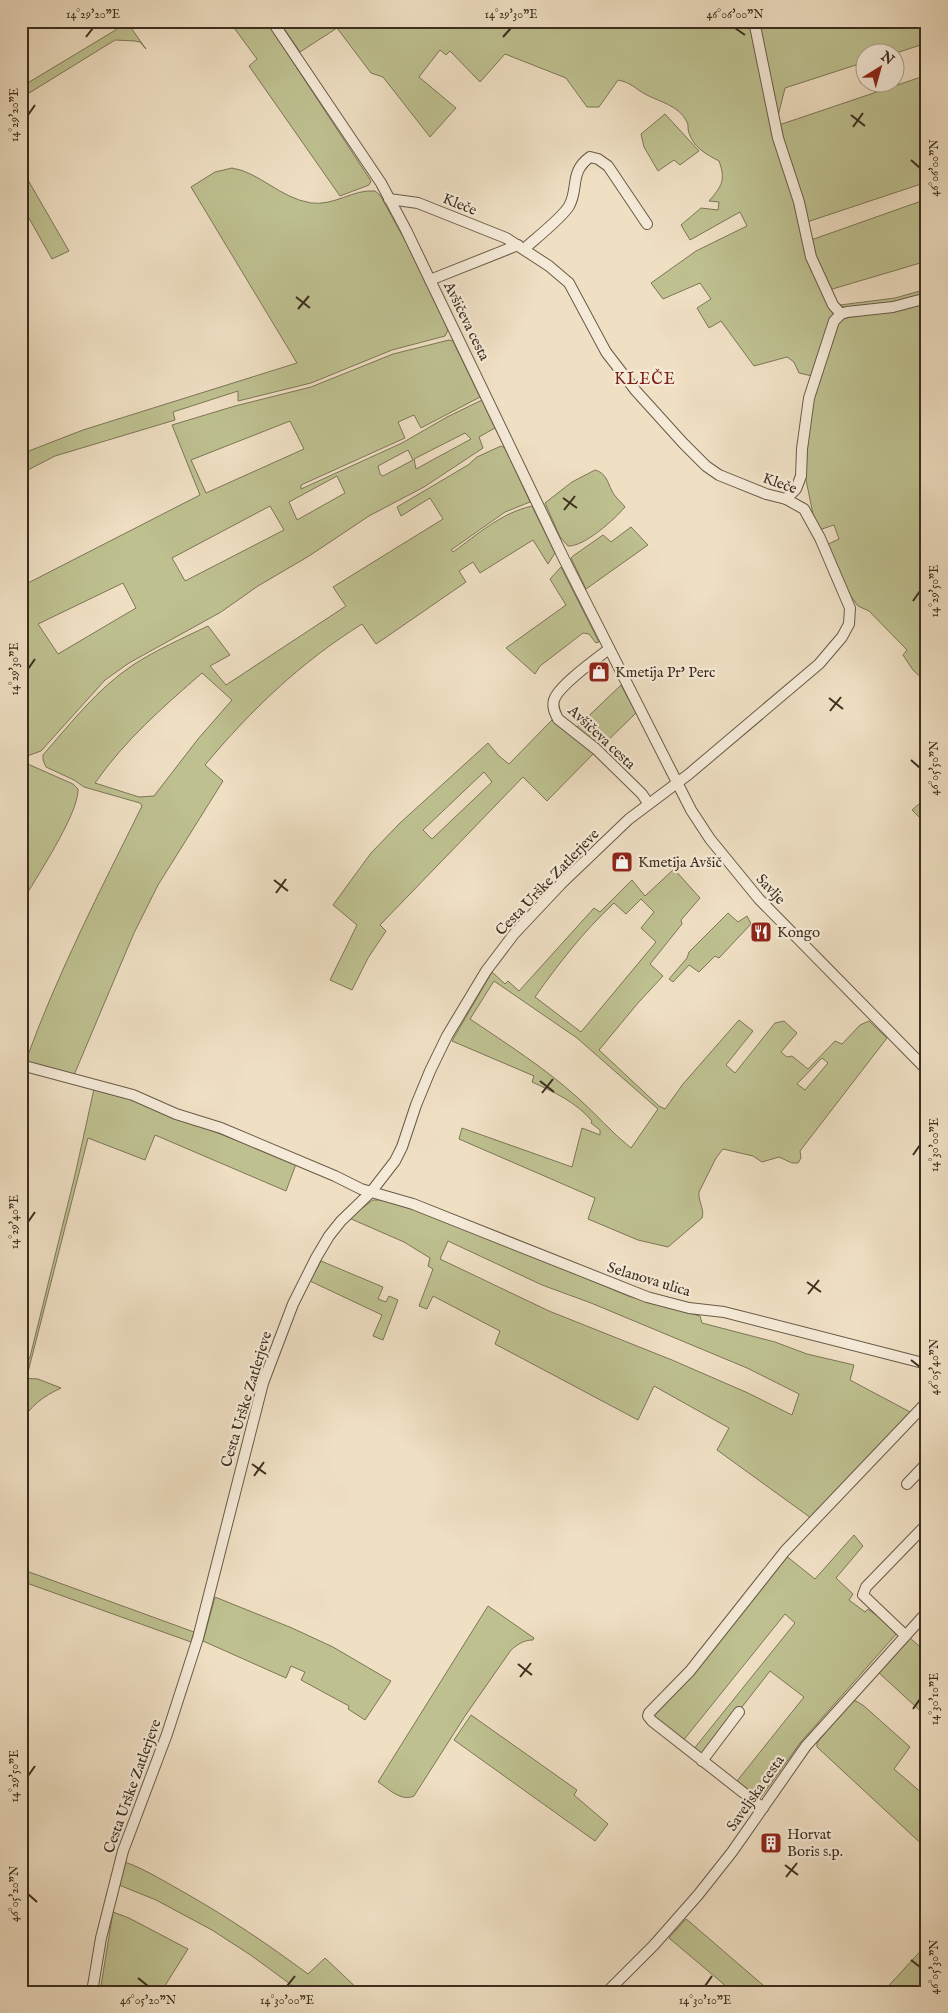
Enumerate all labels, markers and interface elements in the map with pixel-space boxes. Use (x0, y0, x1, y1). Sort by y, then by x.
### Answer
text: 14°29'20"E (66, 7, 120, 22)
text: 14°29'30"E (485, 7, 538, 22)
text: 46°06'00"N (706, 7, 764, 22)
north arrow (856, 42, 906, 92)
text: N (876, 47, 897, 69)
text: 14°29'20"E (7, 88, 22, 142)
text: 46°06'00"N (927, 139, 942, 197)
street label: Kleče (440, 189, 480, 220)
street label: Avšičeva cesta (439, 278, 494, 364)
district label: KLEČE (614, 368, 676, 390)
street label: Kleče (760, 469, 800, 498)
text: 14°29'50"E (927, 565, 942, 617)
text: 14°29'30"E (7, 643, 22, 696)
shop icon: Kmetija Pr' Perc (587, 660, 611, 684)
place label: Kmetija Pr' Perc (615, 663, 716, 682)
street label: Avšičeva cesta (563, 701, 640, 774)
text: 46°05'50"N (927, 740, 942, 795)
street label: Cesta Urške Zatlerjeve (491, 825, 603, 940)
shop icon: Kmetija Avšič (610, 850, 634, 874)
place label: Kmetija Avšič (638, 853, 722, 872)
street label: Savlje (752, 870, 790, 909)
restaurant icon: Kongo (749, 920, 773, 944)
place label: Kongo (777, 923, 820, 942)
text: 14°30'00"E (927, 1118, 942, 1172)
text: 14°29'40"E (7, 1195, 22, 1249)
street label: Selanova ulica (605, 1258, 693, 1301)
street label: Cesta Urške Zatlerjeve (217, 1329, 276, 1470)
text: 46°05'40"N (927, 1338, 942, 1395)
text: 14°30'10"E (927, 1673, 942, 1725)
street label: Cesta Urške Zatlerjeve (99, 1716, 166, 1856)
text: 14°29'50"E (7, 1750, 22, 1802)
street label: Saveljska cesta (722, 1751, 789, 1835)
place label: Horvat Boris s.p. (787, 1825, 843, 1861)
building icon: Horvat Boris s.p. (759, 1831, 783, 1855)
text: 46°05'20"N (7, 1865, 22, 1922)
text: 46°05'30"N (927, 1939, 942, 1995)
text: 46°05'20"N (120, 1993, 177, 2008)
text: 14°30'00"E (260, 1993, 314, 2008)
text: 14°30'10"E (679, 1993, 731, 2008)

